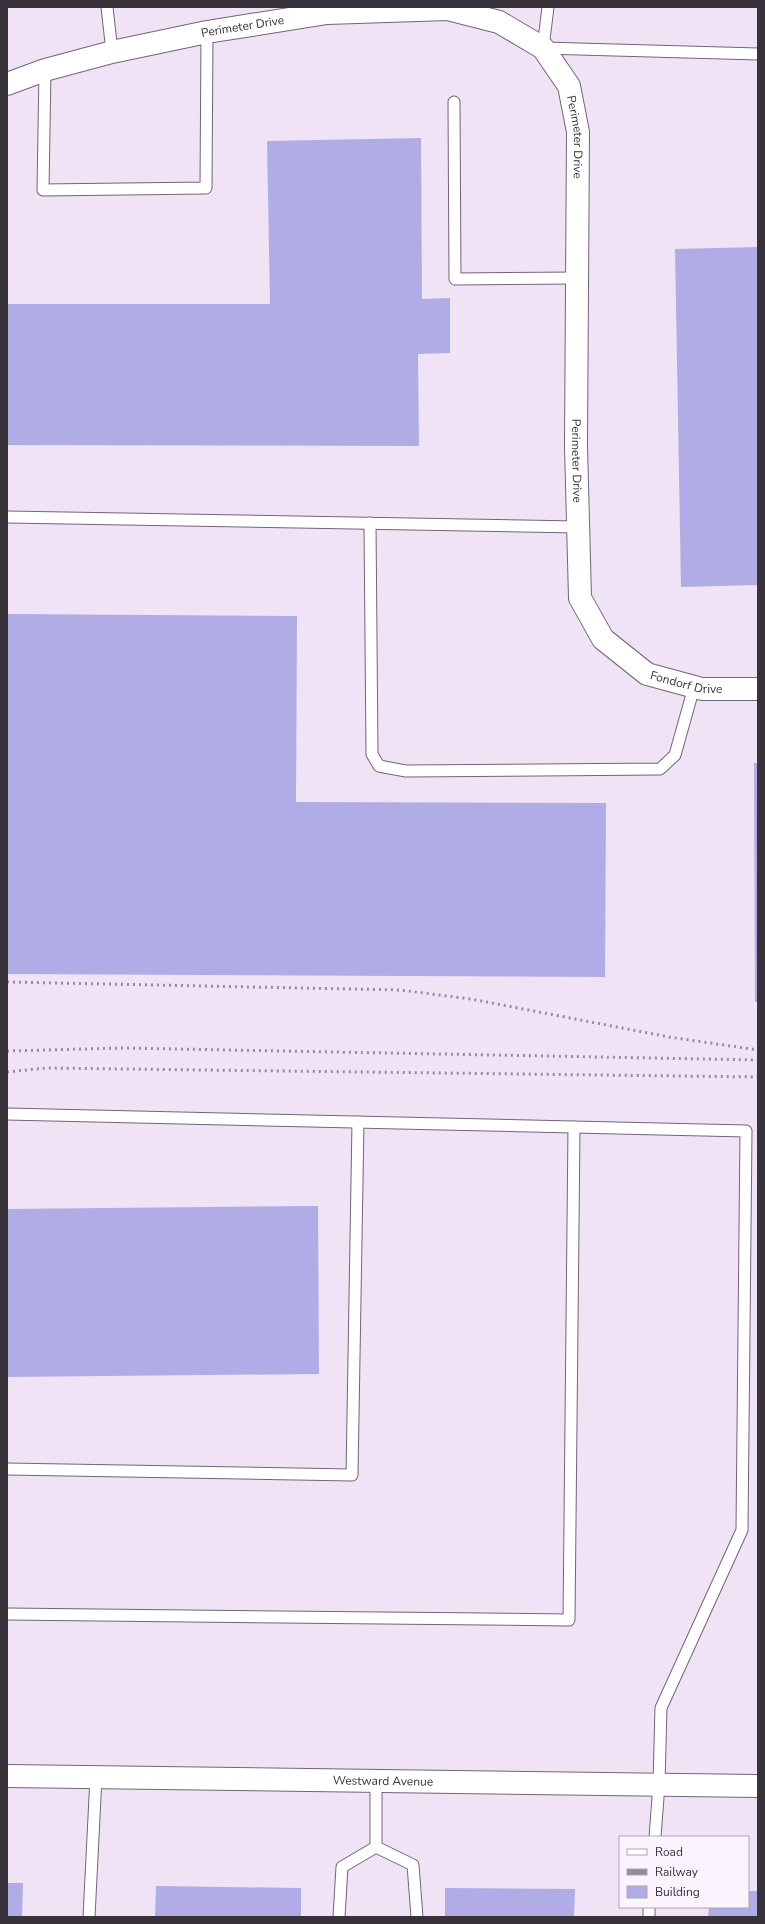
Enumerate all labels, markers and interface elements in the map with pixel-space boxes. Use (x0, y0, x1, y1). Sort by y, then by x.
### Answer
street label: Perimeter Drive (200, 12, 285, 41)
street label: Perimeter Drive (563, 94, 586, 179)
street label: Perimeter Drive (568, 419, 585, 503)
street label: Fondorf Drive (648, 667, 722, 697)
street label: Westward Avenue (333, 1772, 433, 1790)
legend (619, 1836, 749, 1908)
text: Road (655, 1844, 683, 1860)
text: Railway (655, 1864, 699, 1880)
text: Building (655, 1884, 700, 1900)

